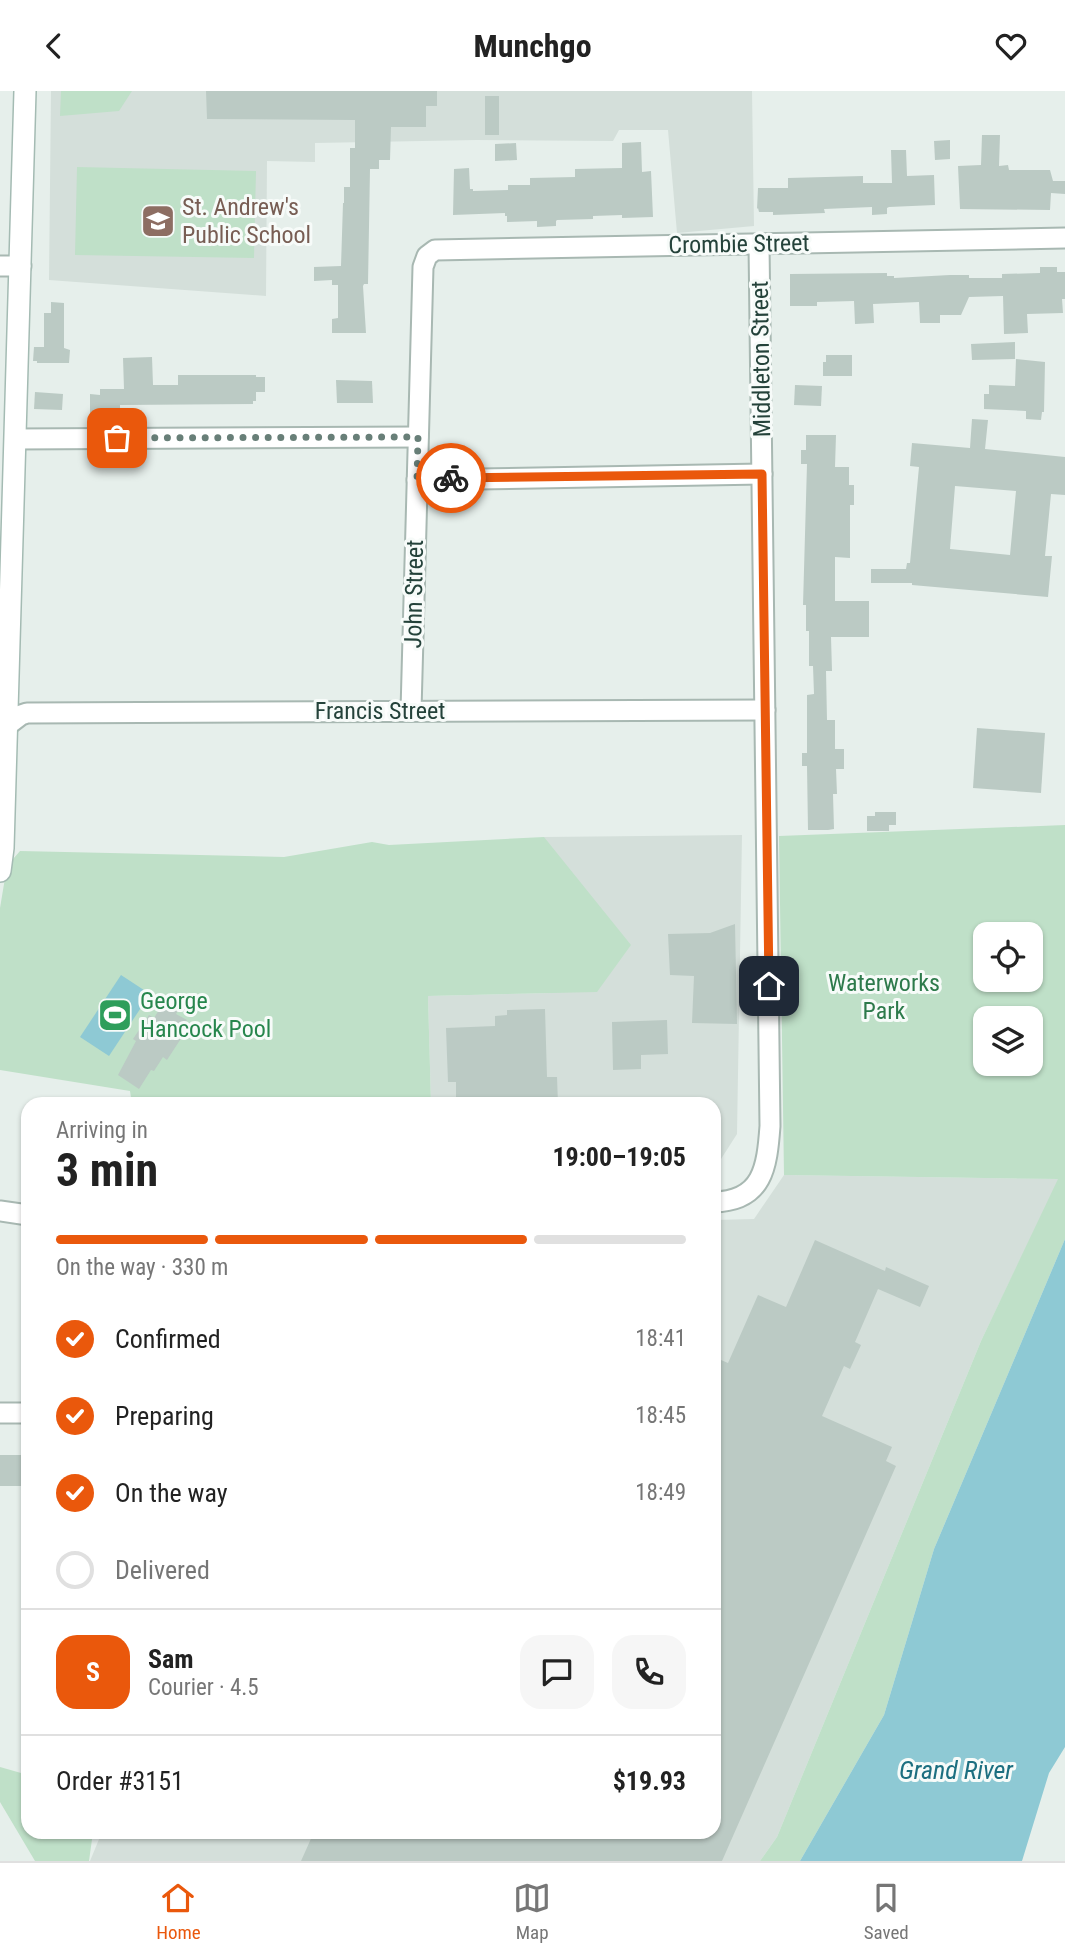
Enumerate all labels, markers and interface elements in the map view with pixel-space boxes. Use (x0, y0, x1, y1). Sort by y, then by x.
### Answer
icon: back (35, 27, 73, 65)
text: Munchgo (473, 27, 592, 65)
icon: heart (992, 27, 1030, 65)
place label: St. Andrew's Public School (182, 193, 311, 249)
school or university icon: St. Andrew's Public School (139, 202, 177, 240)
street label: Crombie Street (668, 229, 810, 259)
street label: Middleton Street (746, 281, 776, 437)
pin (87, 408, 147, 468)
icon: bag (98, 419, 136, 457)
courier (416, 443, 486, 513)
icon: bike (432, 459, 470, 497)
street label: John Street (399, 539, 429, 649)
street label: Francis Street (315, 697, 445, 725)
map controls (973, 922, 1043, 1076)
button: locate (973, 922, 1043, 992)
pin (739, 956, 799, 1016)
icon: home (750, 967, 788, 1005)
park label: Waterworks Park (828, 969, 940, 1025)
place label: George Hancock Pool (140, 987, 271, 1043)
sports icon: George Hancock Pool (96, 996, 134, 1034)
button: layers (973, 1006, 1043, 1076)
text: Arriving in (56, 1117, 148, 1144)
text: 19:00–19:05 (552, 1142, 686, 1172)
text: 3 min (56, 1143, 158, 1197)
text: On the way · 330 m (56, 1254, 228, 1281)
icon: check (56, 1320, 94, 1358)
text: Confirmed (115, 1324, 221, 1354)
text: 18:41 (635, 1325, 686, 1352)
icon: check (56, 1397, 94, 1435)
text: Preparing (115, 1401, 214, 1431)
text: 18:45 (635, 1402, 686, 1429)
icon: check (56, 1474, 94, 1512)
text: On the way (115, 1478, 228, 1508)
text: 18:49 (635, 1479, 686, 1506)
text: Delivered (115, 1555, 210, 1585)
button: chat (520, 1635, 594, 1709)
button: phone (612, 1635, 686, 1709)
text: Sam (148, 1644, 194, 1674)
text: S (86, 1657, 100, 1687)
text: Courier · 4.5 (148, 1674, 259, 1701)
water label: Grand River (899, 1755, 1014, 1785)
text: Order #3151 (56, 1766, 184, 1796)
text: $19.93 (613, 1766, 686, 1796)
tab: Home (156, 1879, 201, 1944)
tab: Map (513, 1879, 551, 1944)
tab: Saved (864, 1879, 909, 1944)

